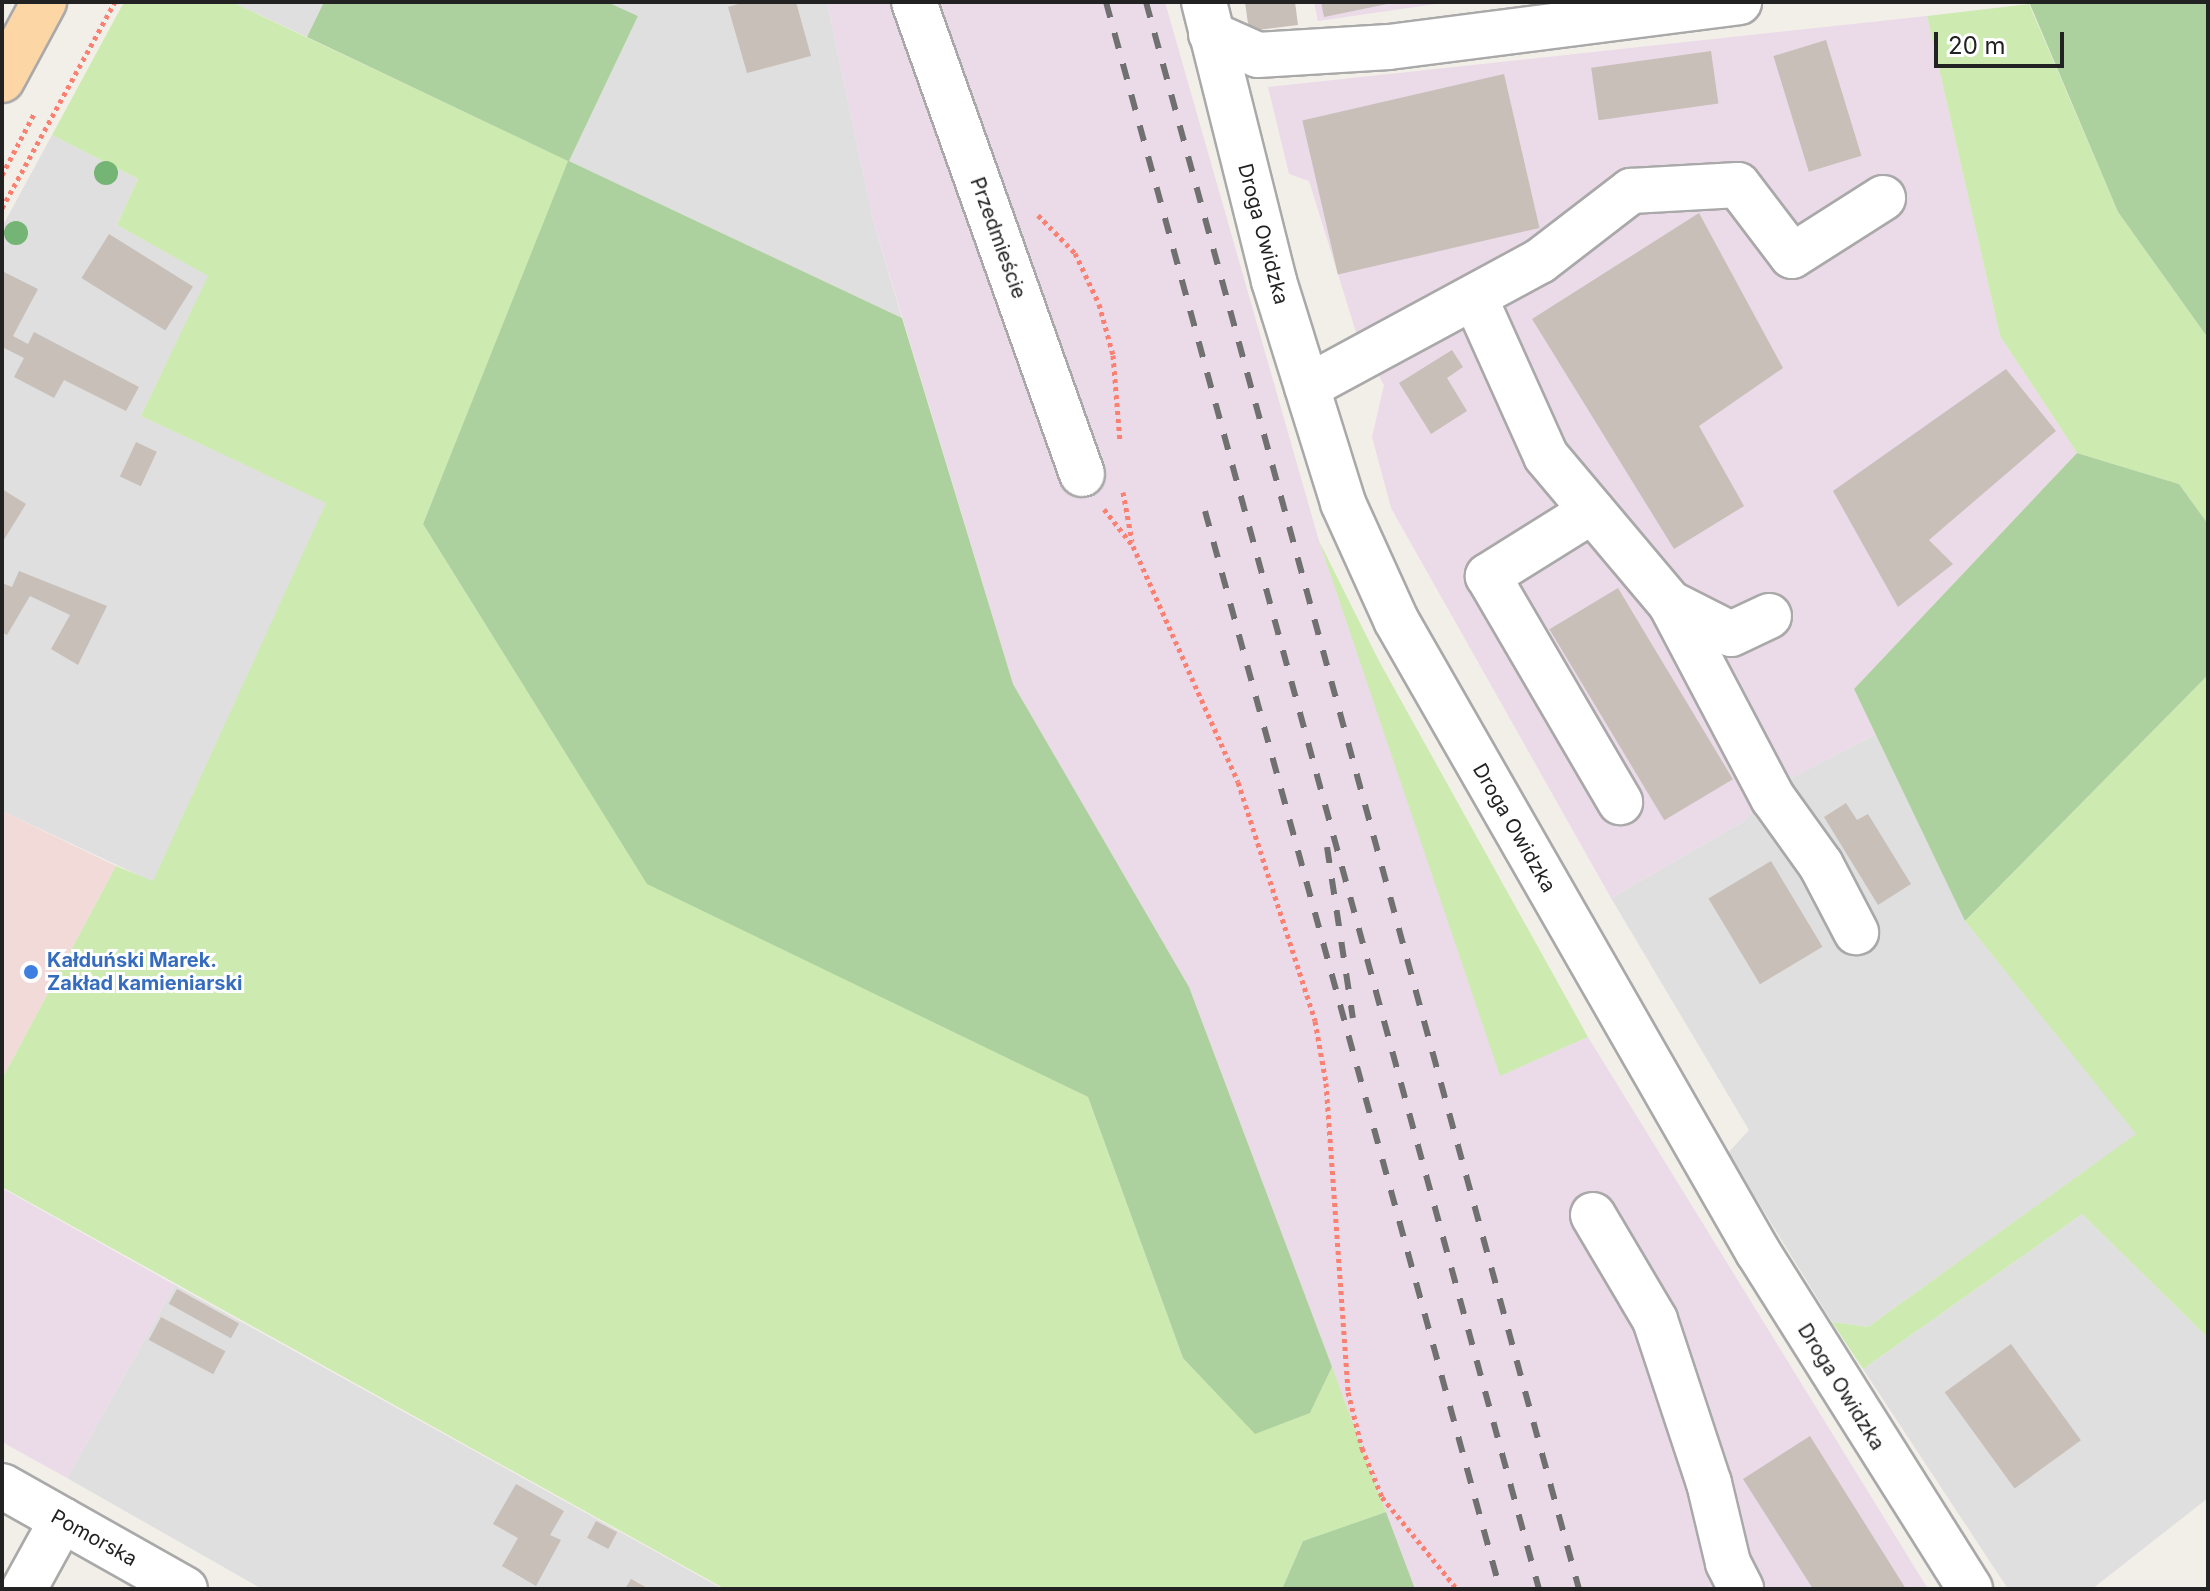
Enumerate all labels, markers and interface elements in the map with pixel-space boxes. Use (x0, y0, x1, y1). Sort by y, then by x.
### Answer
scale bar (1938, 16, 2068, 66)
text: 20 m (1948, 31, 2006, 60)
street label: Droga Owidzka (1233, 161, 1293, 307)
street label: Przedmieście (965, 174, 1031, 302)
street label: Droga Owidzka (1467, 759, 1561, 897)
place label: Kałduński Marek. Zakład kamieniarski (47, 948, 243, 995)
marker: Kałduński Marek. Zakład kamieniarski (22, 963, 40, 981)
street label: Droga Owidzka (1792, 1319, 1890, 1455)
street label: Pomorska (47, 1505, 141, 1571)

